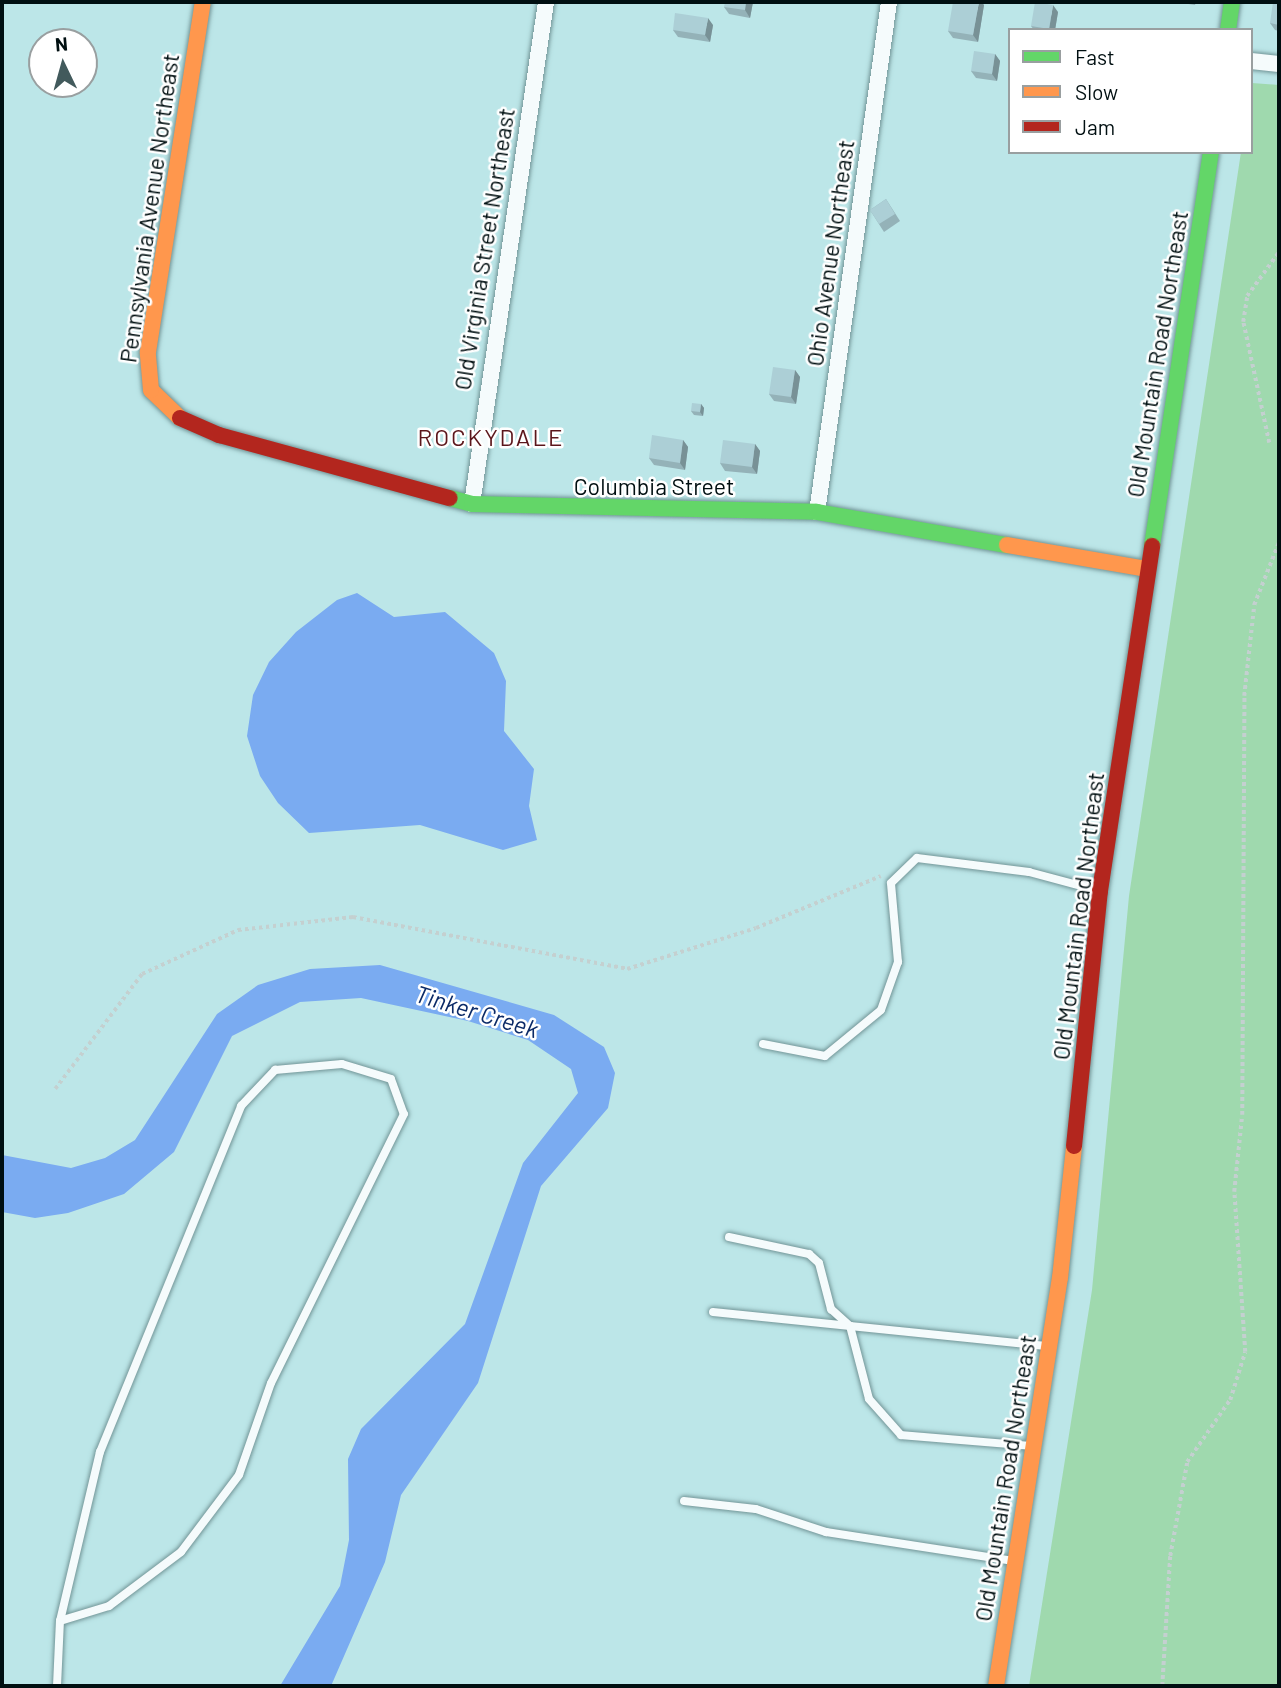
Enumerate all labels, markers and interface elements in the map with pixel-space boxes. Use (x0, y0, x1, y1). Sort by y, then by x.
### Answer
north arrow (28, 28, 98, 98)
legend (1008, 28, 1253, 154)
text: N (54, 32, 69, 56)
text: Fast (1075, 44, 1115, 69)
street label: Pennsylvania Avenue Northeast (114, 52, 184, 364)
text: Slow (1075, 79, 1118, 104)
street label: Old Virginia Street Northeast (448, 106, 520, 392)
text: Jam (1075, 114, 1115, 139)
street label: Ohio Avenue Northeast (800, 138, 860, 368)
street label: Old Mountain Road Northeast (1121, 209, 1193, 499)
district label: ROCKYDALE (419, 423, 563, 451)
street label: Columbia Street (574, 472, 734, 500)
street label: Old Mountain Road Northeast (1047, 771, 1109, 1061)
water label: Tinker Creek (412, 979, 542, 1043)
street label: Old Mountain Road Northeast (969, 1333, 1041, 1623)

